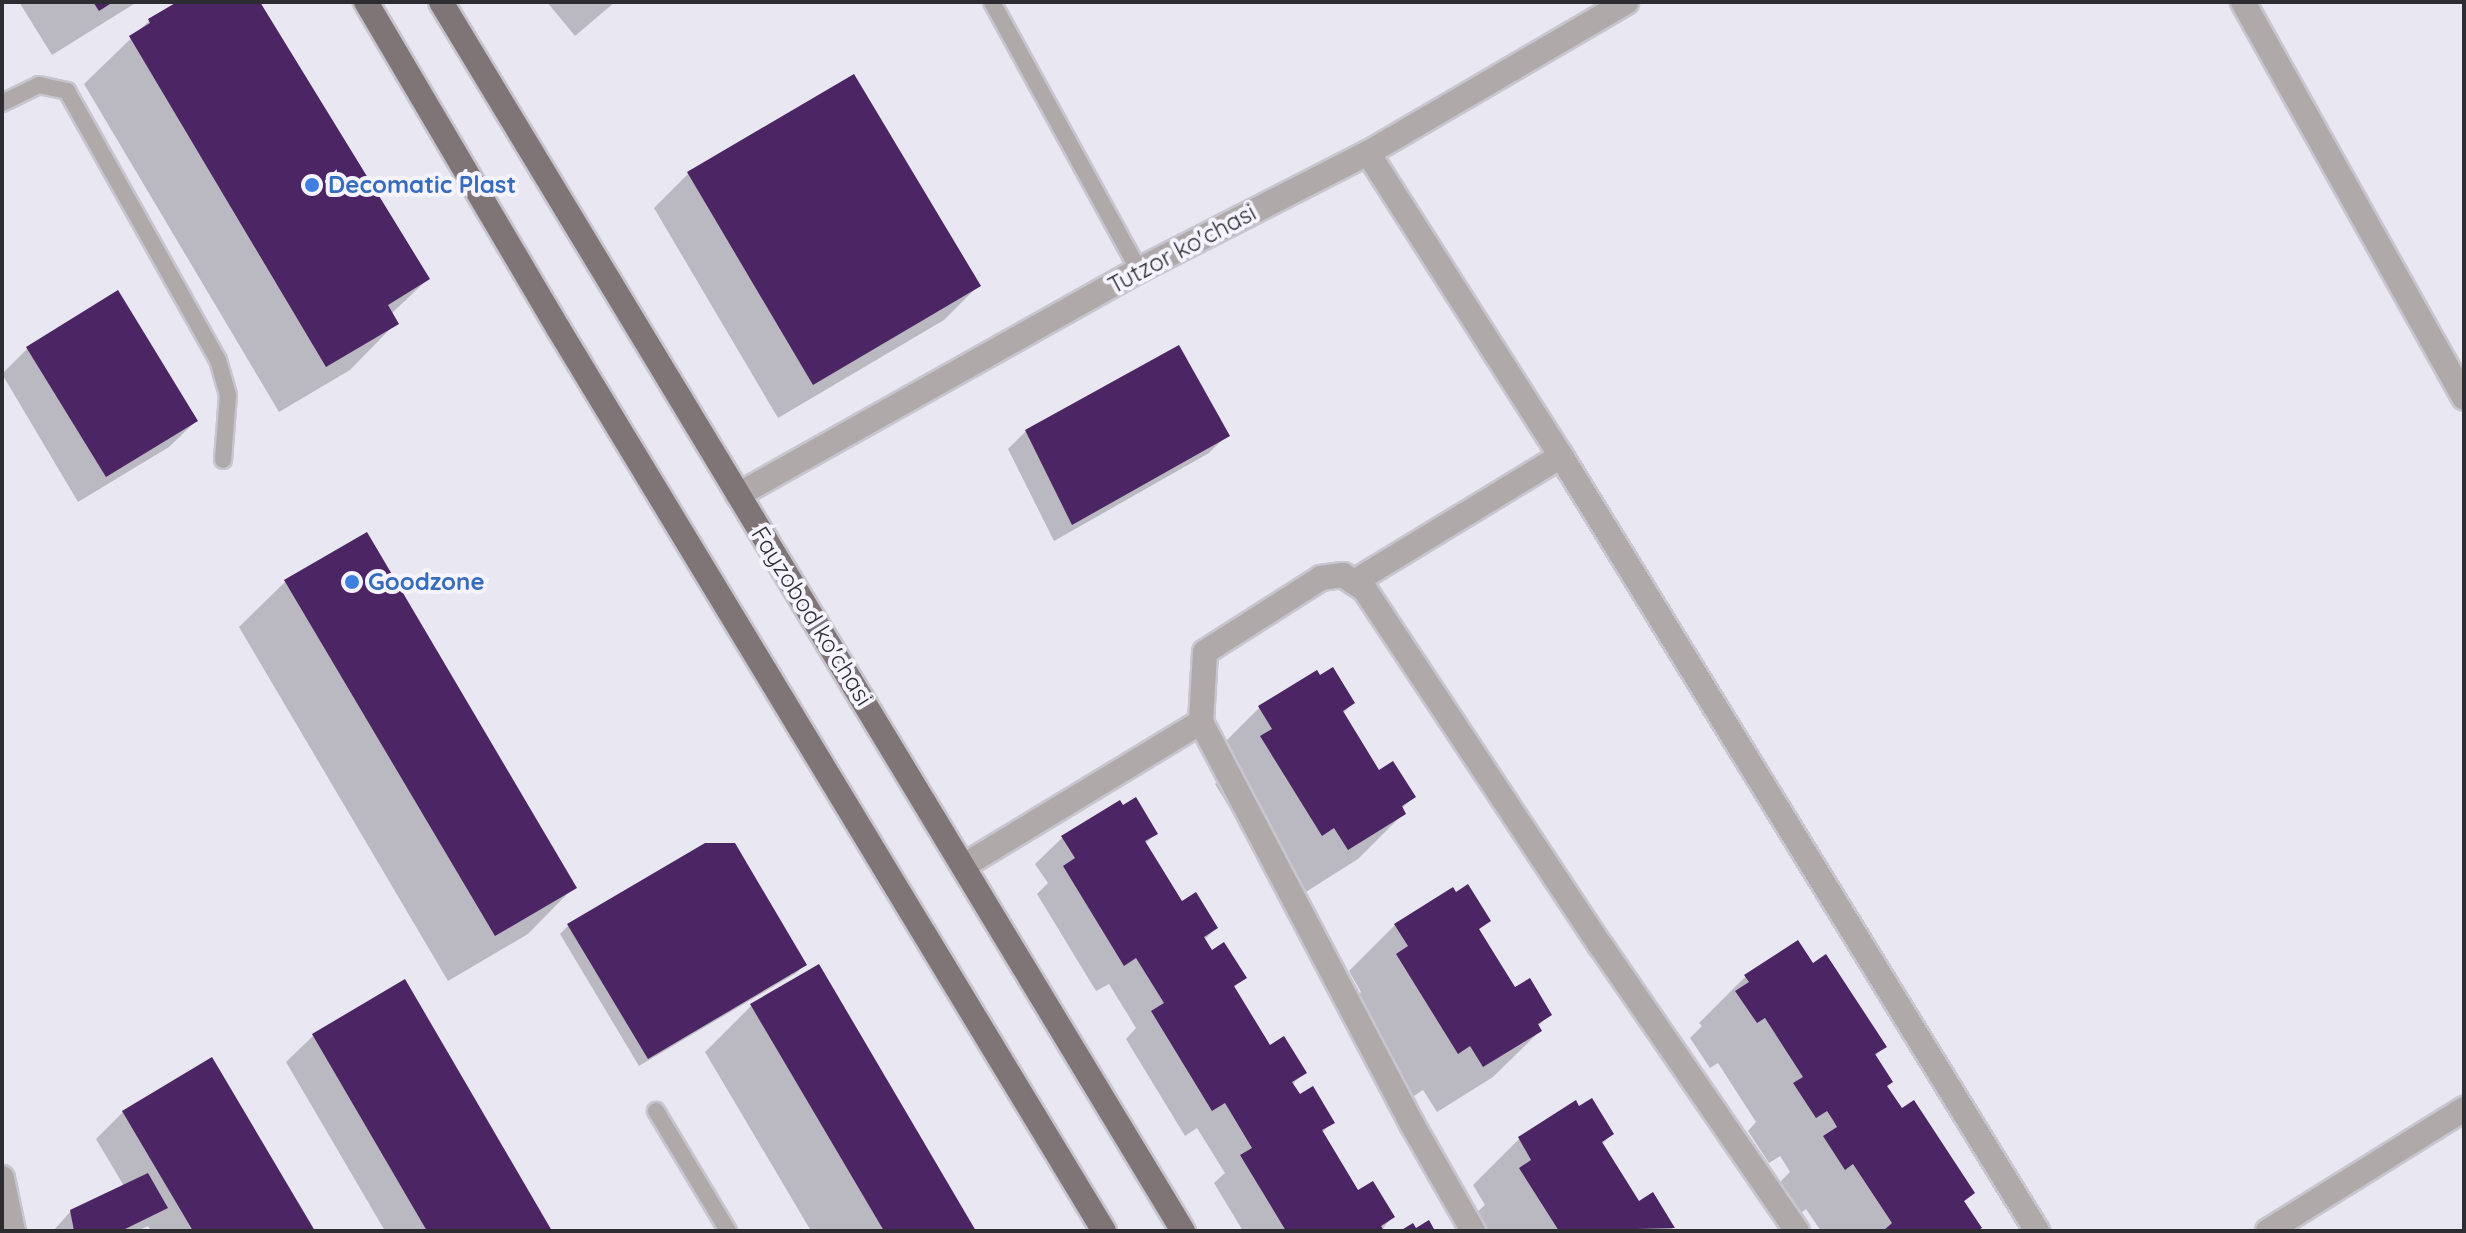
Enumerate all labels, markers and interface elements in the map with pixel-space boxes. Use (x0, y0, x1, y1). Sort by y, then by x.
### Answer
place label: Decomatic Plast (328, 171, 516, 199)
marker: Decomatic Plast (303, 176, 321, 194)
street label: Tutzor ko'chasi (1103, 198, 1261, 300)
street label: Fayzobod ko'chasi (745, 521, 879, 711)
place label: Goodzone (368, 568, 485, 596)
marker: Goodzone (343, 573, 361, 591)

